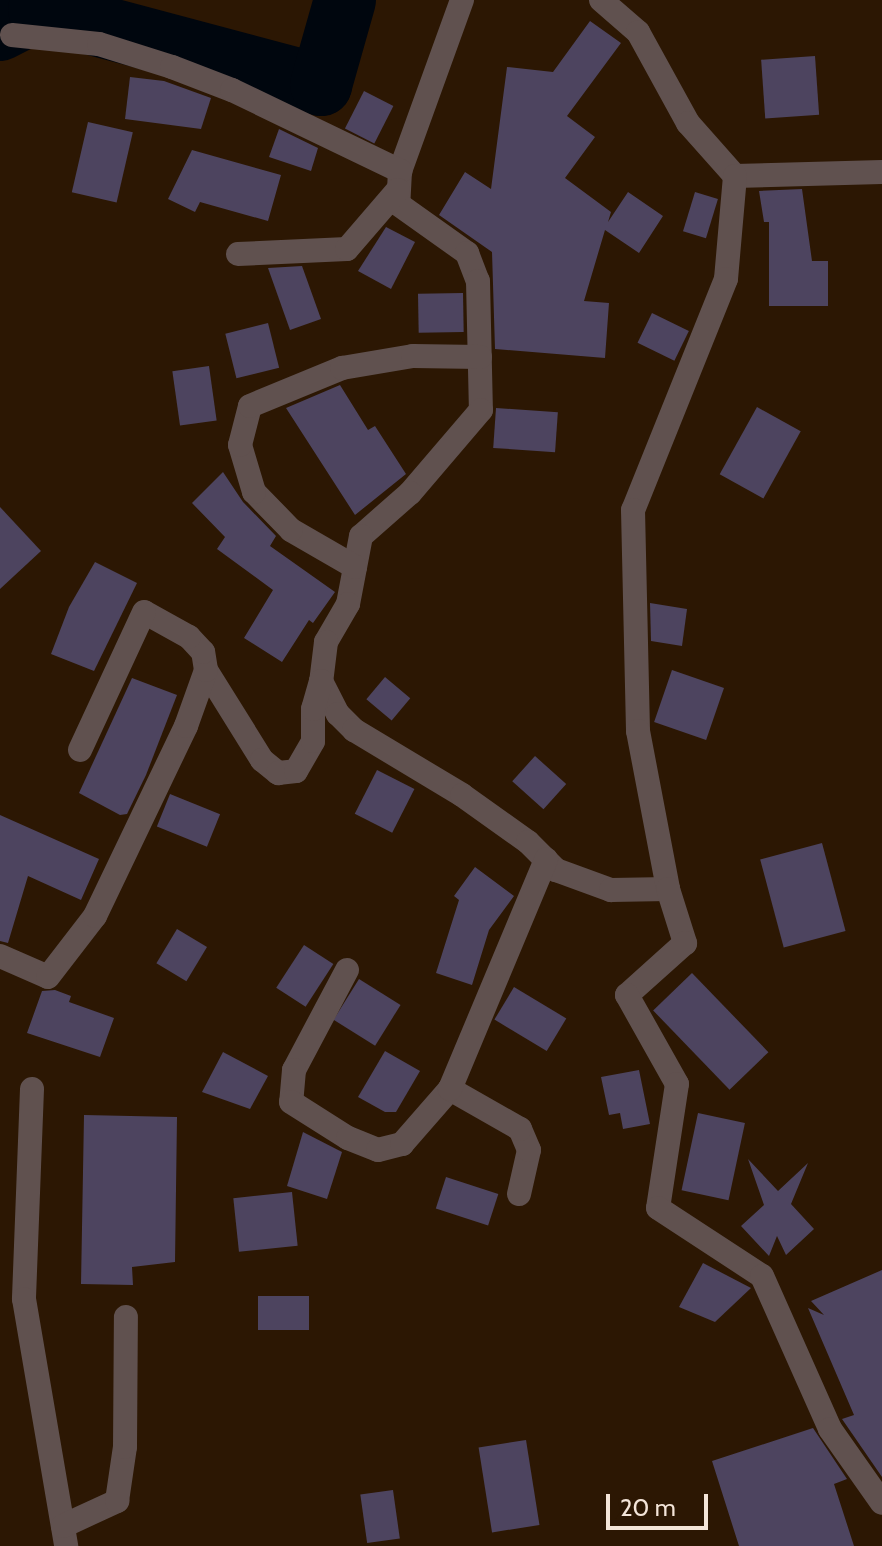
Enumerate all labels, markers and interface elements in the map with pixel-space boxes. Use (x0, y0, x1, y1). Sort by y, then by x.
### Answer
scale bar (610, 1478, 712, 1528)
text: 20 m (620, 1493, 676, 1522)

